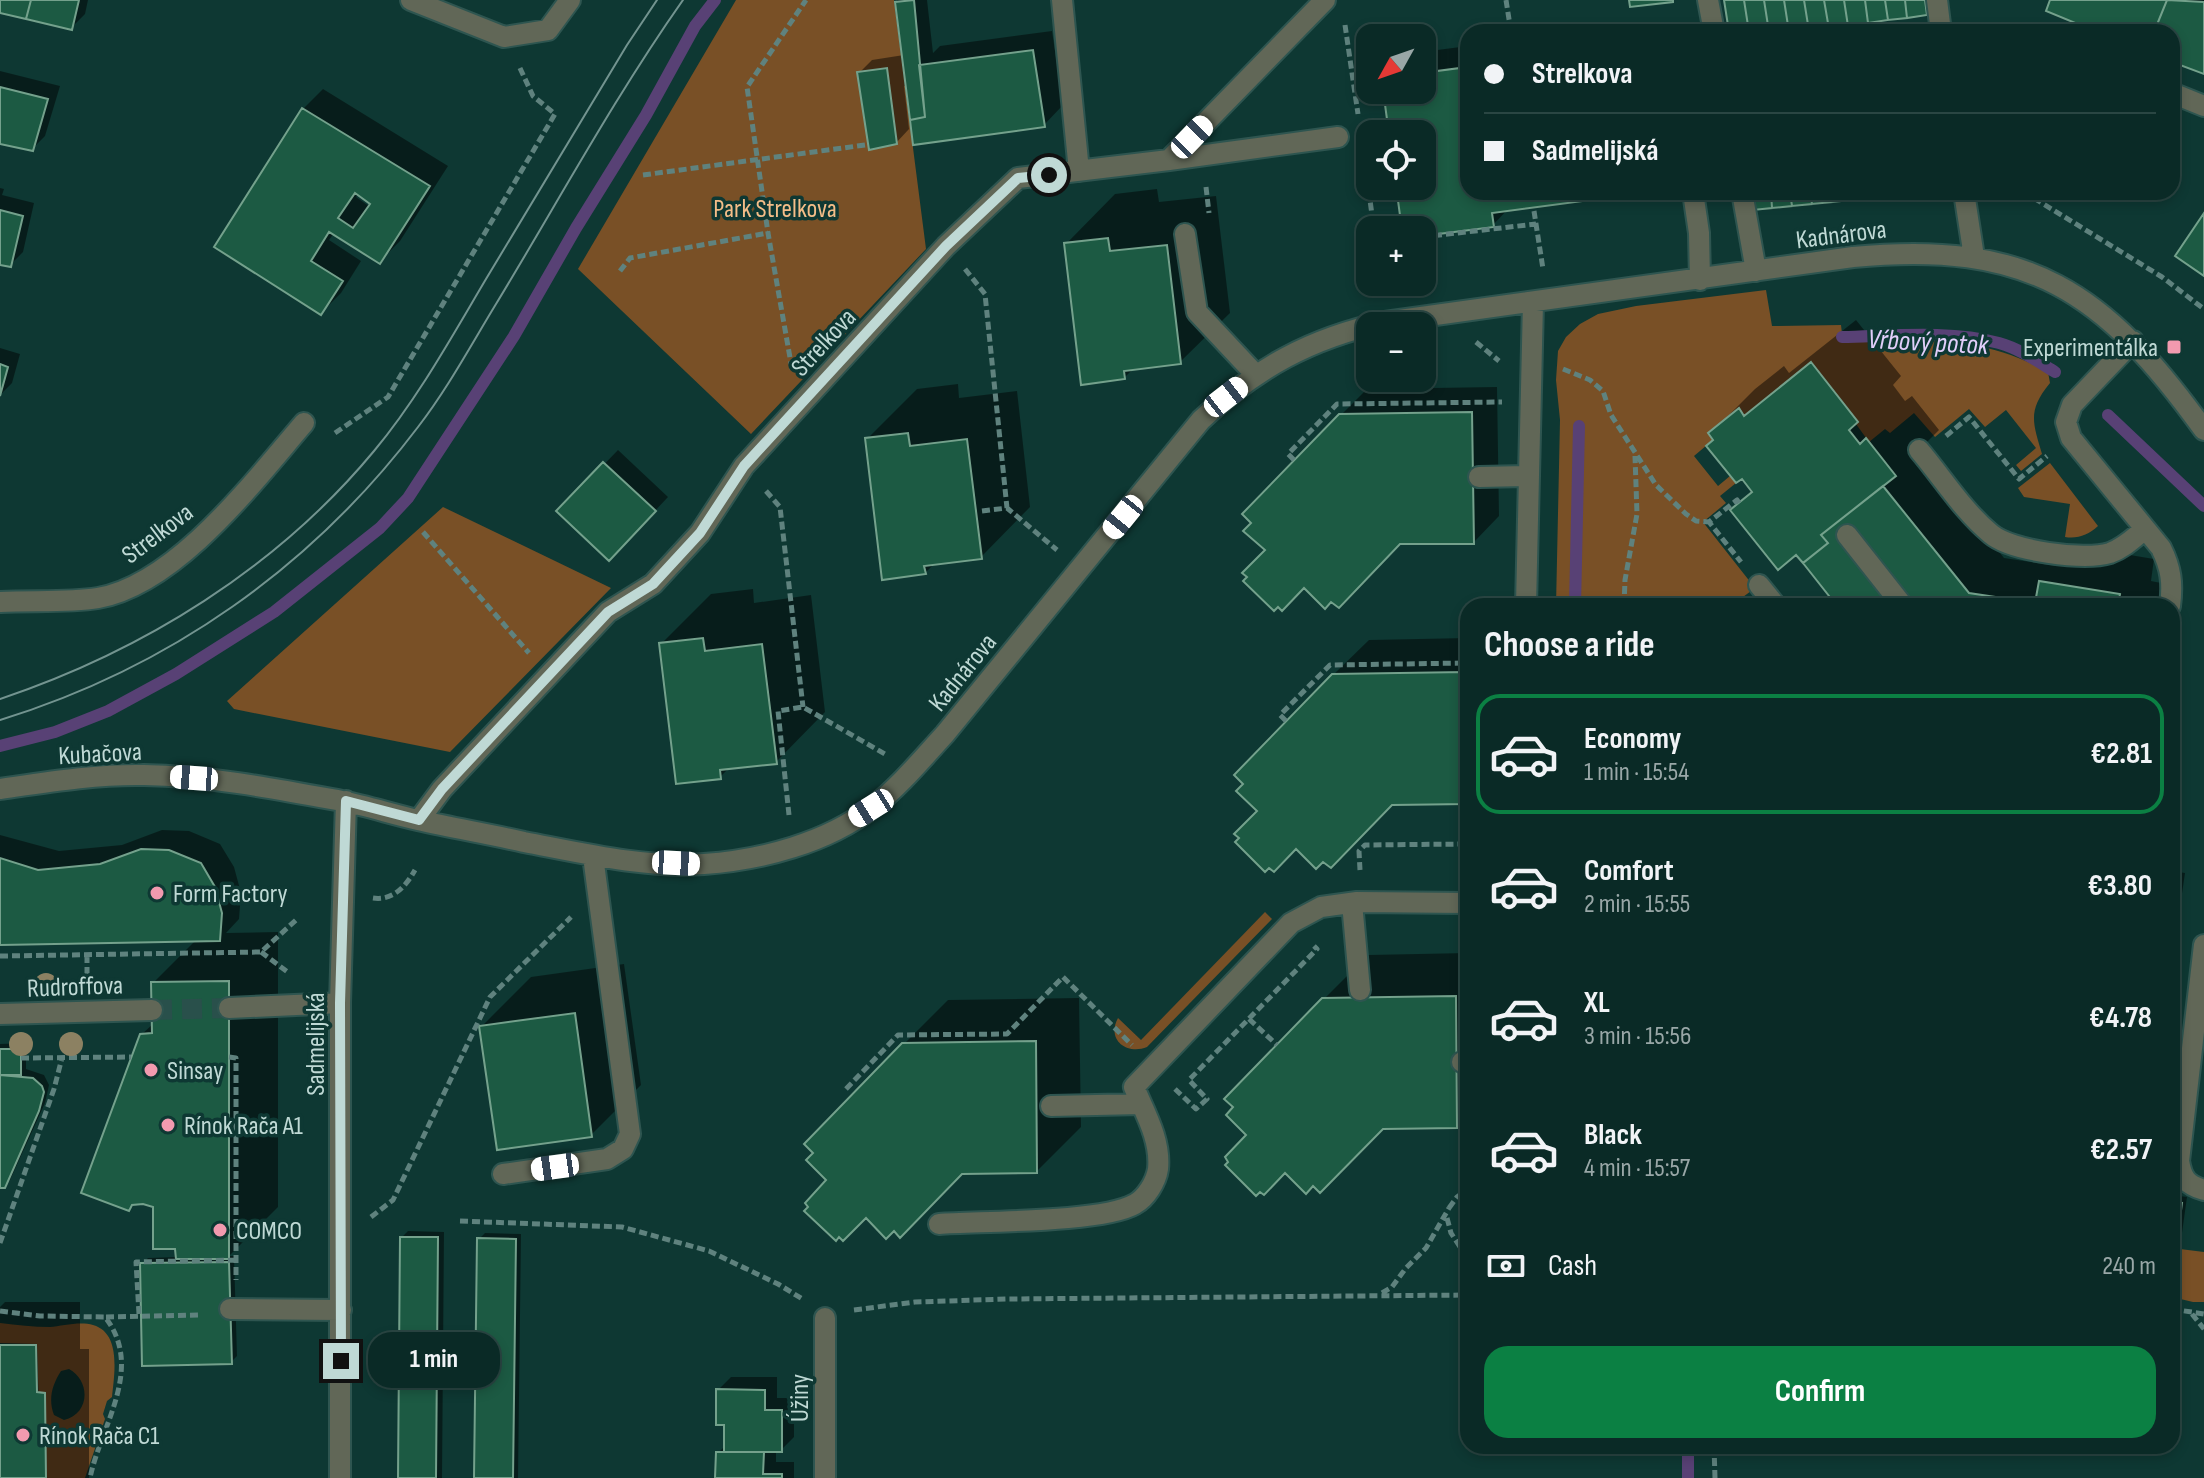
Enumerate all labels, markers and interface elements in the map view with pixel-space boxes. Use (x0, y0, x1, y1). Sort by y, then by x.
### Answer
north arrow (1356, 24, 1436, 104)
map controls (1356, 24, 1436, 392)
text: Strelkova (1532, 56, 1633, 92)
car (1167, 111, 1217, 163)
button: locate (1356, 120, 1436, 200)
text: Sadmelijská (1532, 133, 1659, 169)
route start (1031, 157, 1067, 193)
park label: Park Strelkova (713, 194, 837, 225)
street label: Kadnárova (1794, 215, 1888, 256)
button: + (1356, 216, 1436, 296)
street label: Strelkova (785, 303, 863, 383)
button: − (1356, 312, 1436, 392)
water label: Vŕbový potok (1867, 323, 1991, 362)
place label: Experimentálka (2023, 333, 2158, 364)
marker: Experimentálka (2165, 338, 2183, 356)
car (1200, 373, 1252, 421)
car (1099, 491, 1147, 543)
street label: Strelkova (116, 497, 200, 571)
text: Choose a ride (1484, 624, 1655, 667)
street label: Kadnárova (923, 628, 1004, 718)
icon: car (1488, 718, 1560, 790)
text: Economy (1584, 721, 1681, 757)
text: €2.81 (2090, 736, 2152, 772)
street label: Kubačova (57, 737, 143, 772)
text: 1 min · 15:54 (1584, 757, 1689, 788)
car (169, 764, 219, 792)
car (844, 785, 898, 831)
car (651, 850, 701, 876)
icon: car (1488, 850, 1560, 922)
text: Comfort (1584, 853, 1674, 889)
text: €3.80 (2087, 868, 2152, 904)
place label: Form Factory (173, 879, 287, 910)
marker: Form Factory (148, 884, 166, 902)
text: 2 min · 15:55 (1584, 889, 1690, 920)
street label: Rudroffova (26, 970, 124, 1005)
icon: car (1488, 982, 1560, 1054)
text: XL (1584, 985, 1610, 1021)
street label: Sadmelijská (301, 992, 332, 1096)
text: €4.78 (2089, 1000, 2152, 1036)
text: 3 min · 15:56 (1584, 1021, 1691, 1052)
place label: Sinsay (167, 1056, 223, 1087)
marker: Sinsay (142, 1061, 160, 1079)
place label: Rínok Rača A1 (184, 1111, 303, 1142)
icon: car (1488, 1114, 1560, 1186)
marker: Rínok Rača A1 (159, 1116, 177, 1134)
text: Black (1584, 1117, 1642, 1153)
text: €2.57 (2090, 1132, 2152, 1168)
car (530, 1152, 580, 1182)
text: 4 min · 15:57 (1584, 1153, 1690, 1184)
place label: COMCO (236, 1216, 302, 1247)
marker: COMCO (211, 1221, 229, 1239)
icon: cash (1484, 1244, 1528, 1288)
text: Cash (1548, 1248, 1597, 1284)
text: 240 m (2102, 1251, 2156, 1282)
callout: 1 min (369, 1333, 501, 1389)
route end (323, 1343, 359, 1379)
text: 1 min (410, 1344, 458, 1375)
button: Confirm (1484, 1346, 2156, 1438)
street label: Úžiny (785, 1374, 816, 1422)
place label: Rínok Rača C1 (39, 1421, 159, 1452)
marker: Rínok Rača C1 (14, 1426, 32, 1444)

